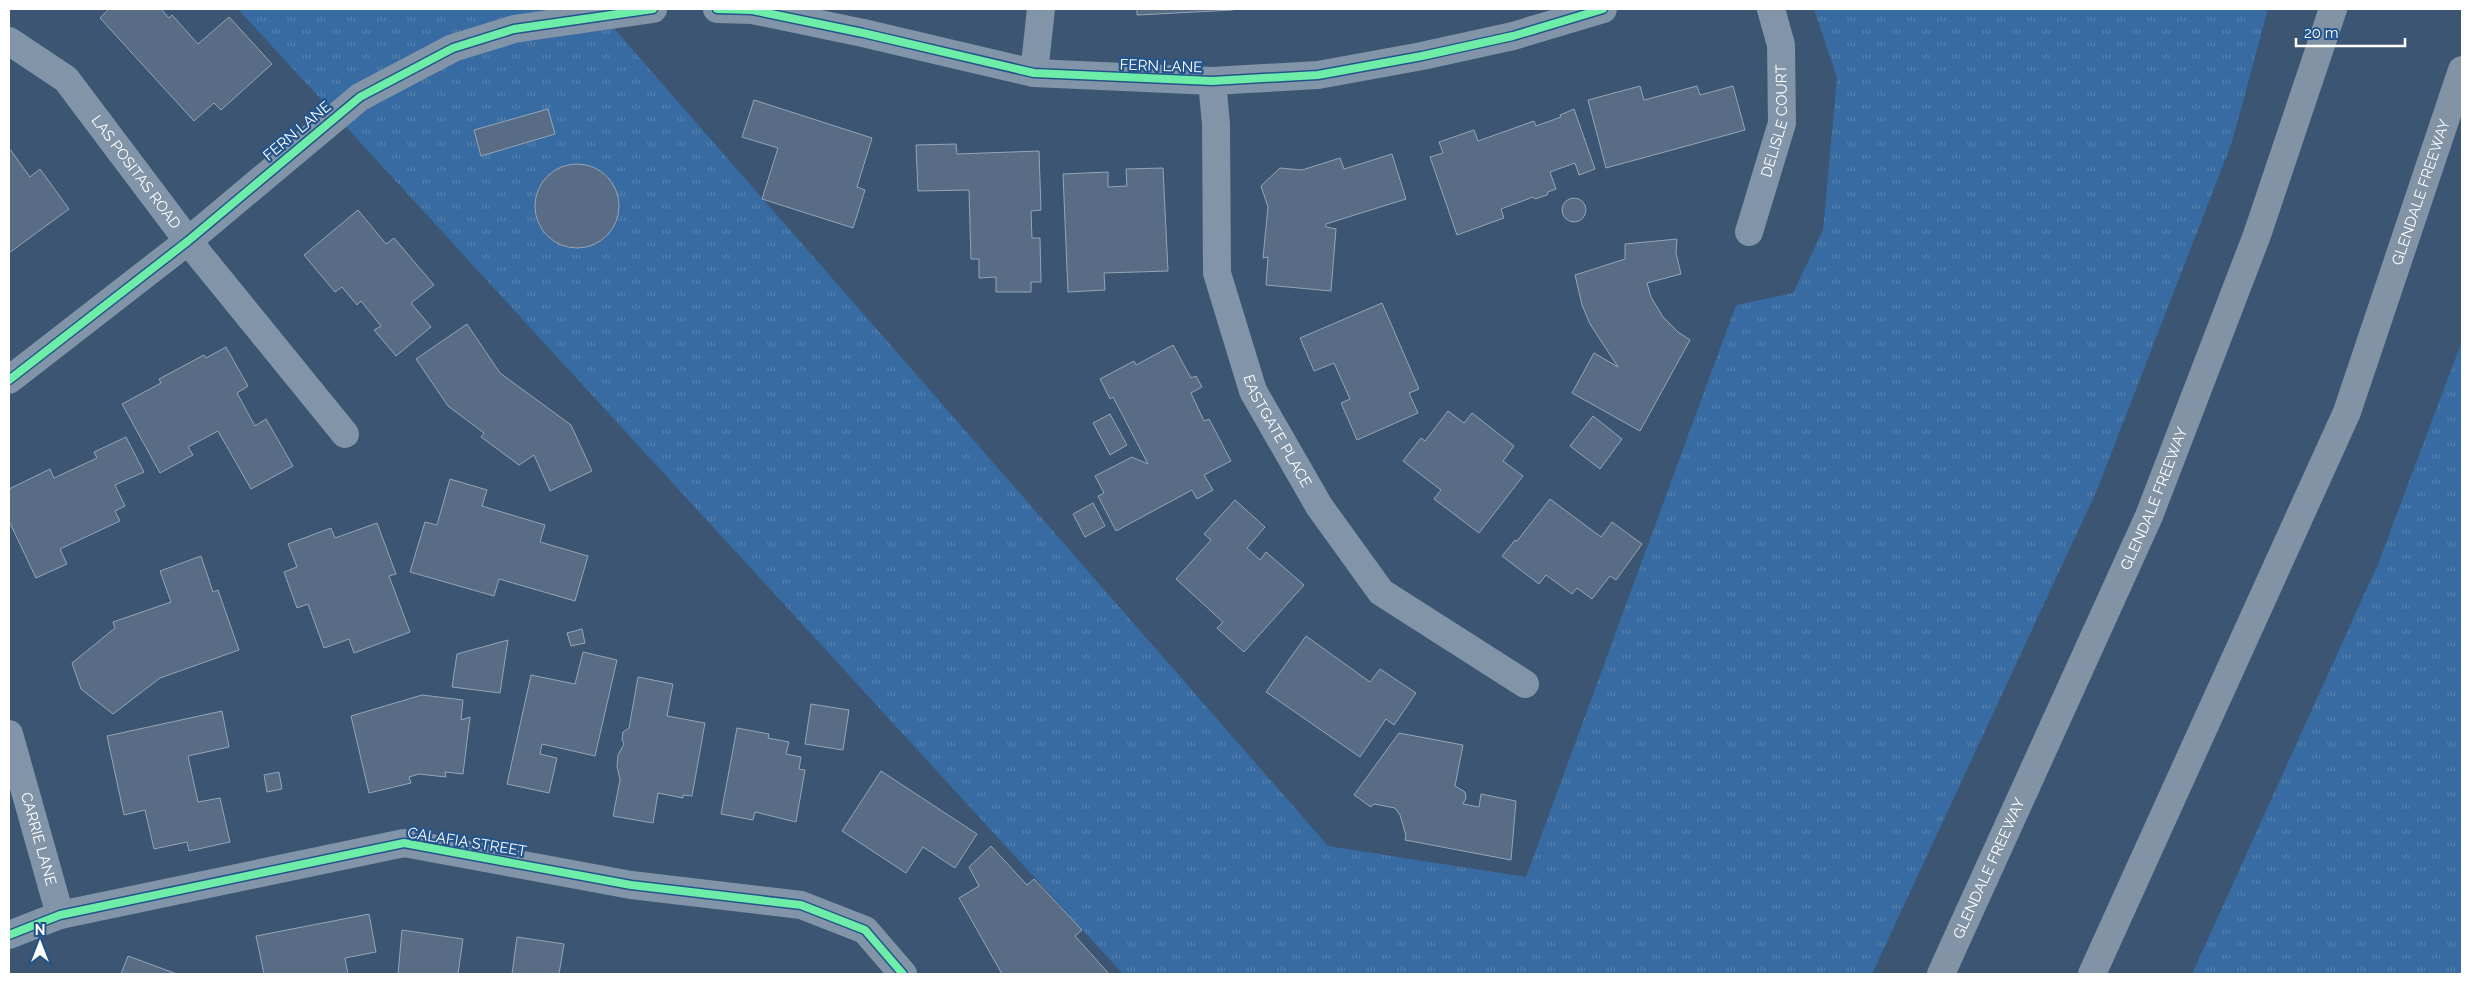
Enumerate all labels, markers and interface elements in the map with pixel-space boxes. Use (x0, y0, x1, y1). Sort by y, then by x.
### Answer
scale bar (2296, 15, 2405, 47)
text: 20 m (2304, 24, 2339, 42)
street label: FERN LANE (1119, 56, 1203, 76)
street label: DELISLE COURT (1757, 64, 1792, 179)
street label: FERN LANE (260, 98, 334, 164)
street label: LAS POSITAS ROAD (87, 112, 185, 233)
street label: GLENDALE FREEWAY (2388, 117, 2454, 268)
street label: EASTGATE PLACE (1240, 372, 1315, 491)
street label: GLENDALE FREEWAY (2117, 424, 2191, 573)
street label: CARRIE LANE (17, 790, 60, 888)
street label: GLENDALE FREEWAY (1949, 795, 2029, 942)
street label: CALAFIA STREET (406, 824, 528, 860)
north arrow (15, 918, 65, 968)
text: N (35, 922, 45, 938)

